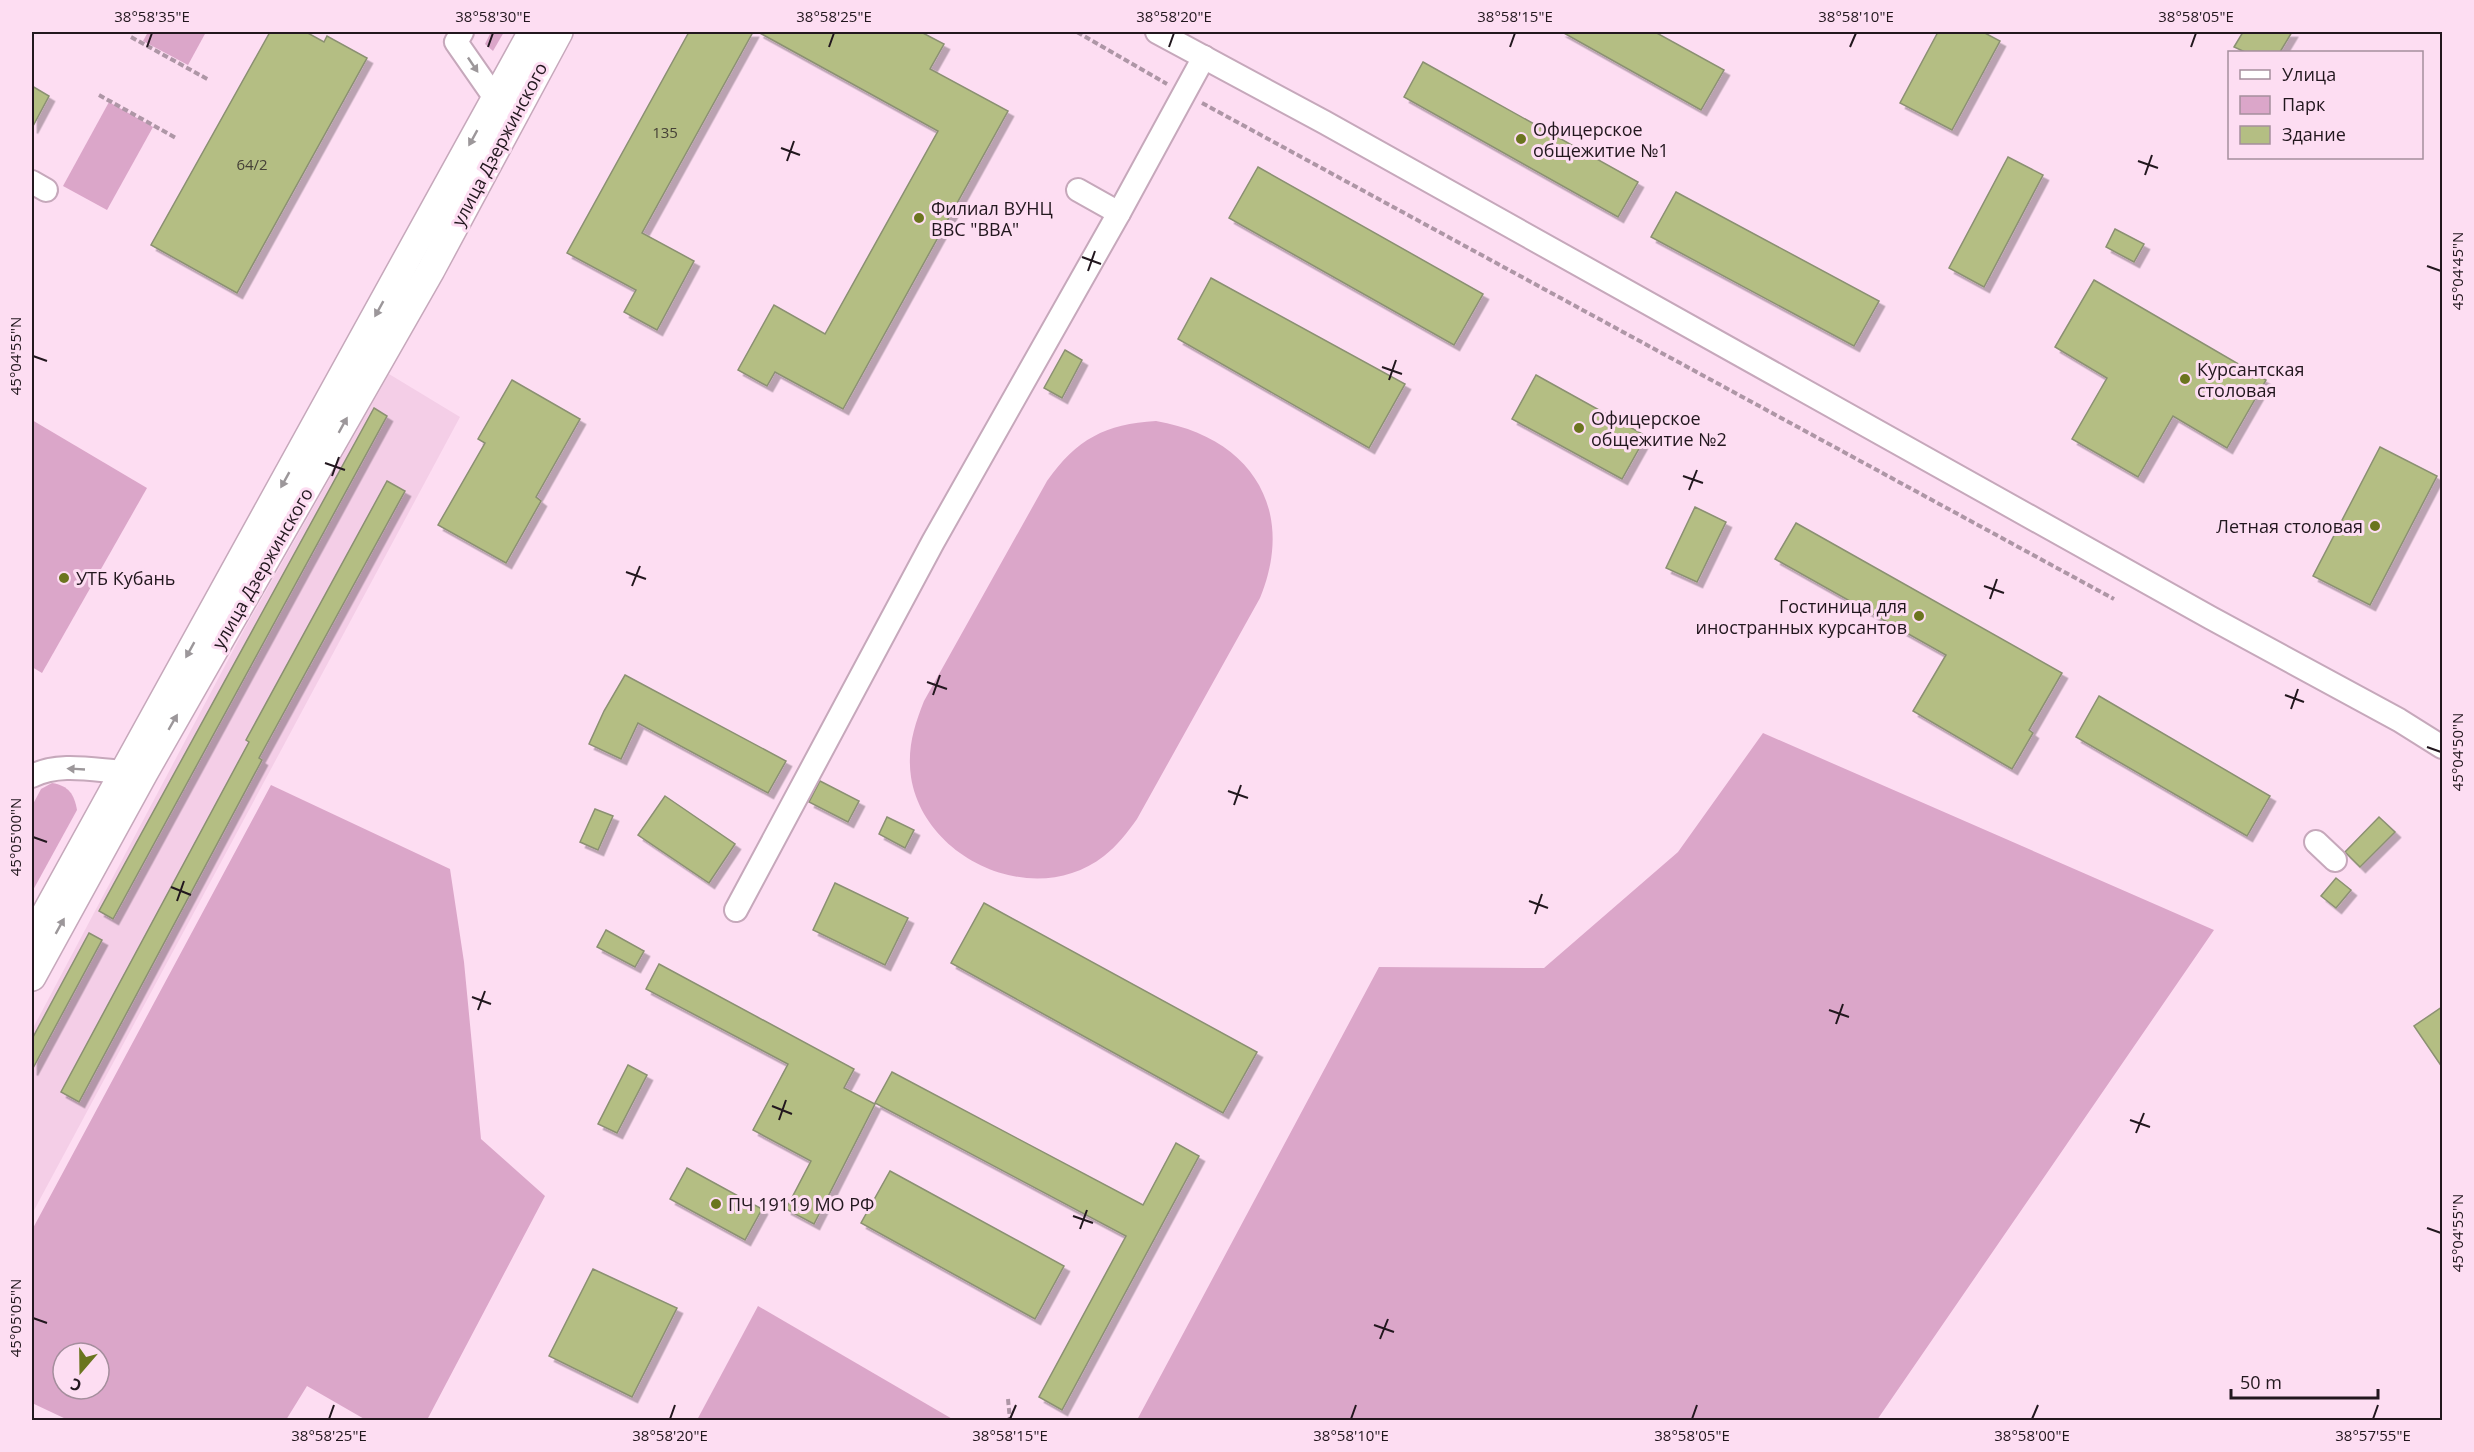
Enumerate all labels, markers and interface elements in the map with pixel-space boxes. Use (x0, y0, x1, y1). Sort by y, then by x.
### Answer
text: 38°58'35"E (114, 6, 190, 26)
text: 38°58'30"E (455, 6, 531, 26)
text: 38°58'25"E (796, 6, 872, 26)
text: 38°58'20"E (1136, 6, 1212, 26)
text: 38°58'15"E (1477, 6, 1553, 26)
text: 38°58'10"E (1818, 6, 1894, 26)
text: 38°58'05"E (2158, 6, 2234, 26)
legend (2228, 51, 2423, 159)
one-way arrow (467, 57, 478, 73)
street label: улица Дзержинского (446, 58, 552, 230)
text: Улица (2282, 62, 2336, 86)
text: Парк (2282, 92, 2326, 116)
place label: Офицерское общежитие №1 (1533, 117, 1669, 162)
house number: 135 (652, 122, 678, 142)
text: Здание (2282, 122, 2346, 146)
one-way arrow (468, 130, 478, 147)
marker: Офицерское общежитие №1 (1514, 132, 1528, 146)
house number: 64/2 (236, 154, 268, 174)
place label: Филиал ВУНЦ ВВС "ВВА" (931, 196, 1053, 241)
marker: Филиал ВУНЦ ВВС "ВВА" (912, 211, 926, 225)
text: 45°04'45"N (2447, 232, 2467, 310)
one-way arrow (374, 300, 384, 317)
text: 45°04'55"N (5, 317, 25, 395)
place label: Курсантская столовая (2197, 357, 2304, 402)
marker: Курсантская столовая (2178, 372, 2192, 386)
place label: Офицерское общежитие №2 (1591, 406, 1727, 451)
one-way arrow (338, 417, 349, 433)
marker: Офицерское общежитие №2 (1572, 421, 1586, 435)
one-way arrow (280, 471, 290, 488)
street label: улица Дзержинского (206, 483, 318, 653)
place label: Летная столовая (2216, 514, 2363, 538)
marker: Летная столовая (2368, 519, 2382, 533)
place label: УТБ Кубань (76, 566, 175, 590)
marker: УТБ Кубань (57, 571, 71, 585)
place label: Гостиница для иностранных курсантов (1696, 594, 1907, 639)
marker: Гостиница для иностранных курсантов (1912, 609, 1926, 623)
one-way arrow (185, 642, 195, 659)
one-way arrow (168, 713, 178, 730)
text: 45°04'50"N (2447, 713, 2467, 791)
one-way arrow (67, 764, 86, 774)
text: 45°05'00"N (5, 798, 25, 876)
one-way arrow (55, 917, 65, 934)
place label: ПЧ 19119 МО РФ (728, 1192, 874, 1216)
text: 45°04'55"N (2447, 1194, 2467, 1272)
marker: ПЧ 19119 МО РФ (709, 1197, 723, 1211)
text: 45°05'05"N (5, 1279, 25, 1357)
north arrow (51, 1341, 111, 1401)
scale bar (2231, 1362, 2378, 1400)
text: 50 m (2240, 1370, 2282, 1394)
text: С (67, 1373, 84, 1397)
text: 38°58'25"E (291, 1425, 367, 1445)
text: 38°58'20"E (632, 1425, 708, 1445)
text: 38°58'15"E (972, 1425, 1048, 1445)
text: 38°58'10"E (1313, 1425, 1389, 1445)
text: 38°58'05"E (1654, 1425, 1730, 1445)
text: 38°58'00"E (1994, 1425, 2070, 1445)
text: 38°57'55"E (2335, 1425, 2411, 1445)

